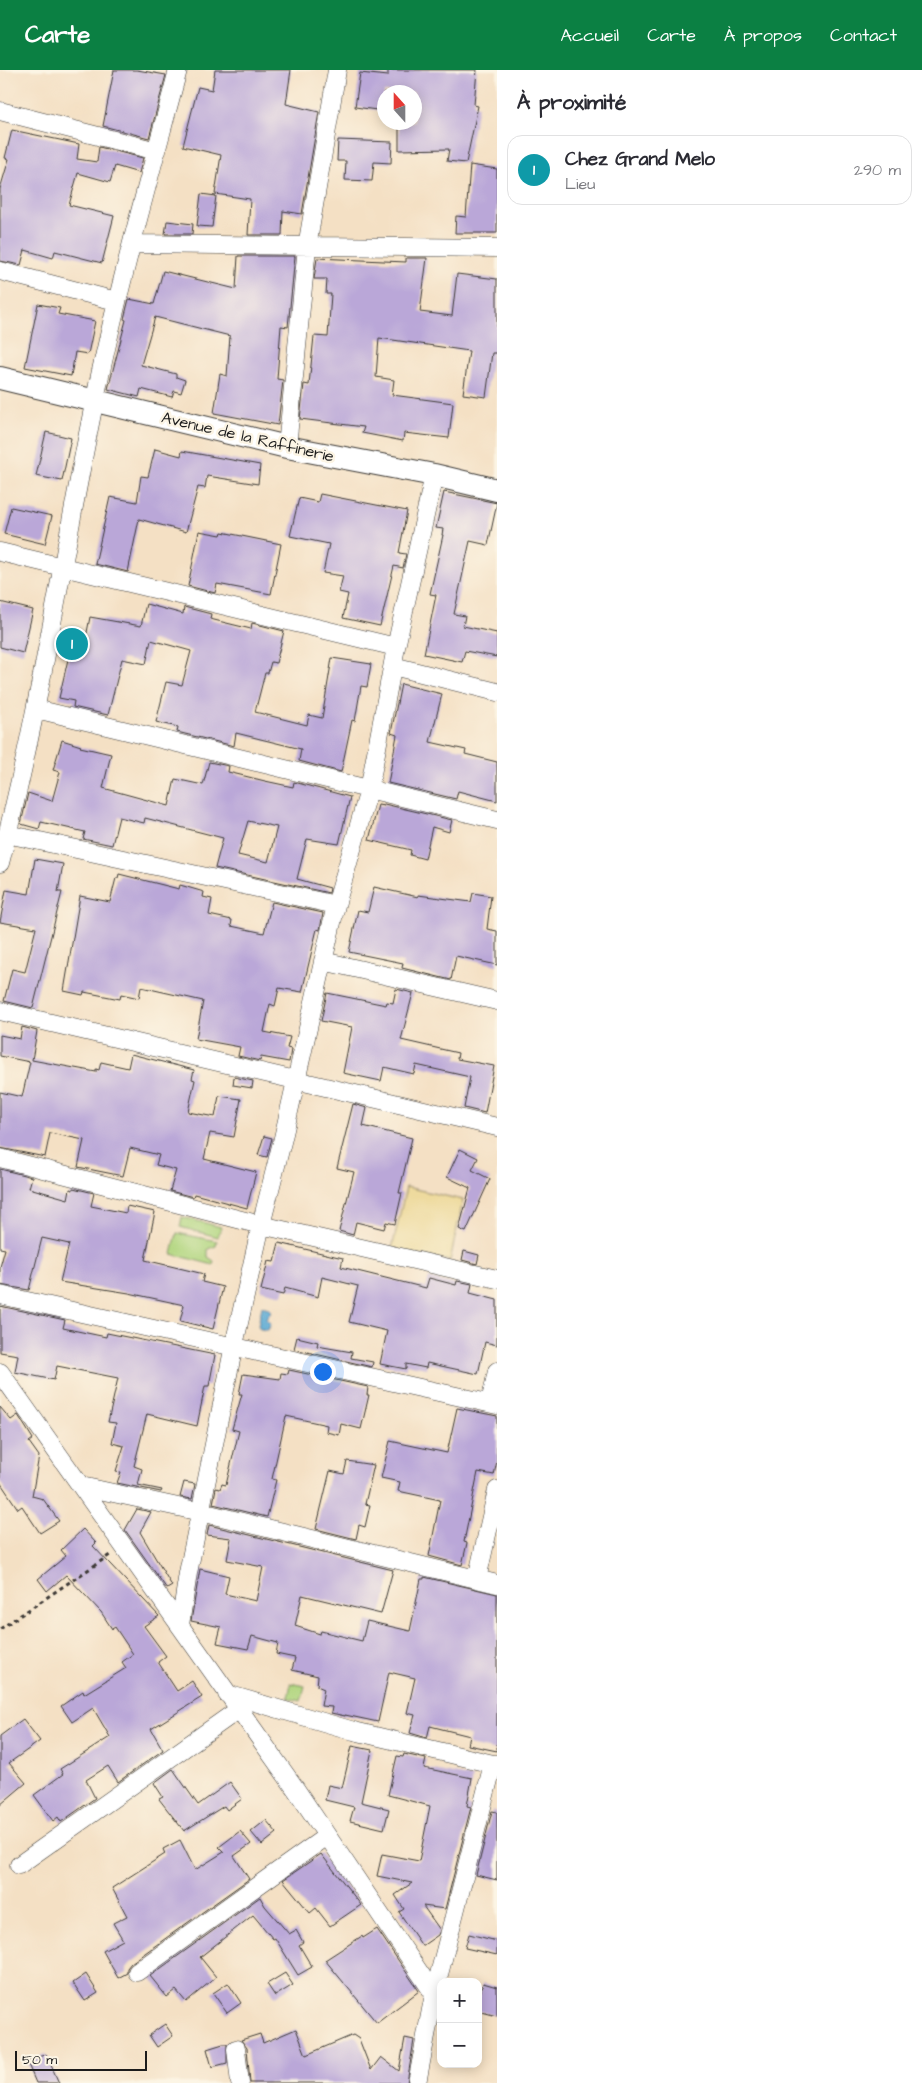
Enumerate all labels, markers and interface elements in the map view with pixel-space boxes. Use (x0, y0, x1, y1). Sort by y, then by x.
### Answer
text: Carte (25, 18, 90, 52)
text: Accueil (560, 23, 619, 48)
text: Carte (647, 23, 696, 48)
text: À propos (724, 23, 802, 48)
text: Contact (830, 23, 897, 48)
north arrow (377, 85, 422, 130)
text: À proximité (517, 88, 626, 117)
text: Chez Grand Melo (565, 146, 715, 173)
text: 1 (533, 159, 535, 181)
text: 290 m (854, 159, 901, 181)
text: Lieu (565, 173, 595, 195)
street label: Avenue de la Raffinerie (159, 406, 336, 468)
pin: 1 (56, 625, 88, 663)
your location (310, 1359, 336, 1385)
map controls (437, 1978, 482, 2068)
button: + (437, 1978, 482, 2023)
button: − (437, 2023, 482, 2068)
scale bar (15, 2048, 148, 2071)
text: 50 m (22, 2050, 57, 2070)

